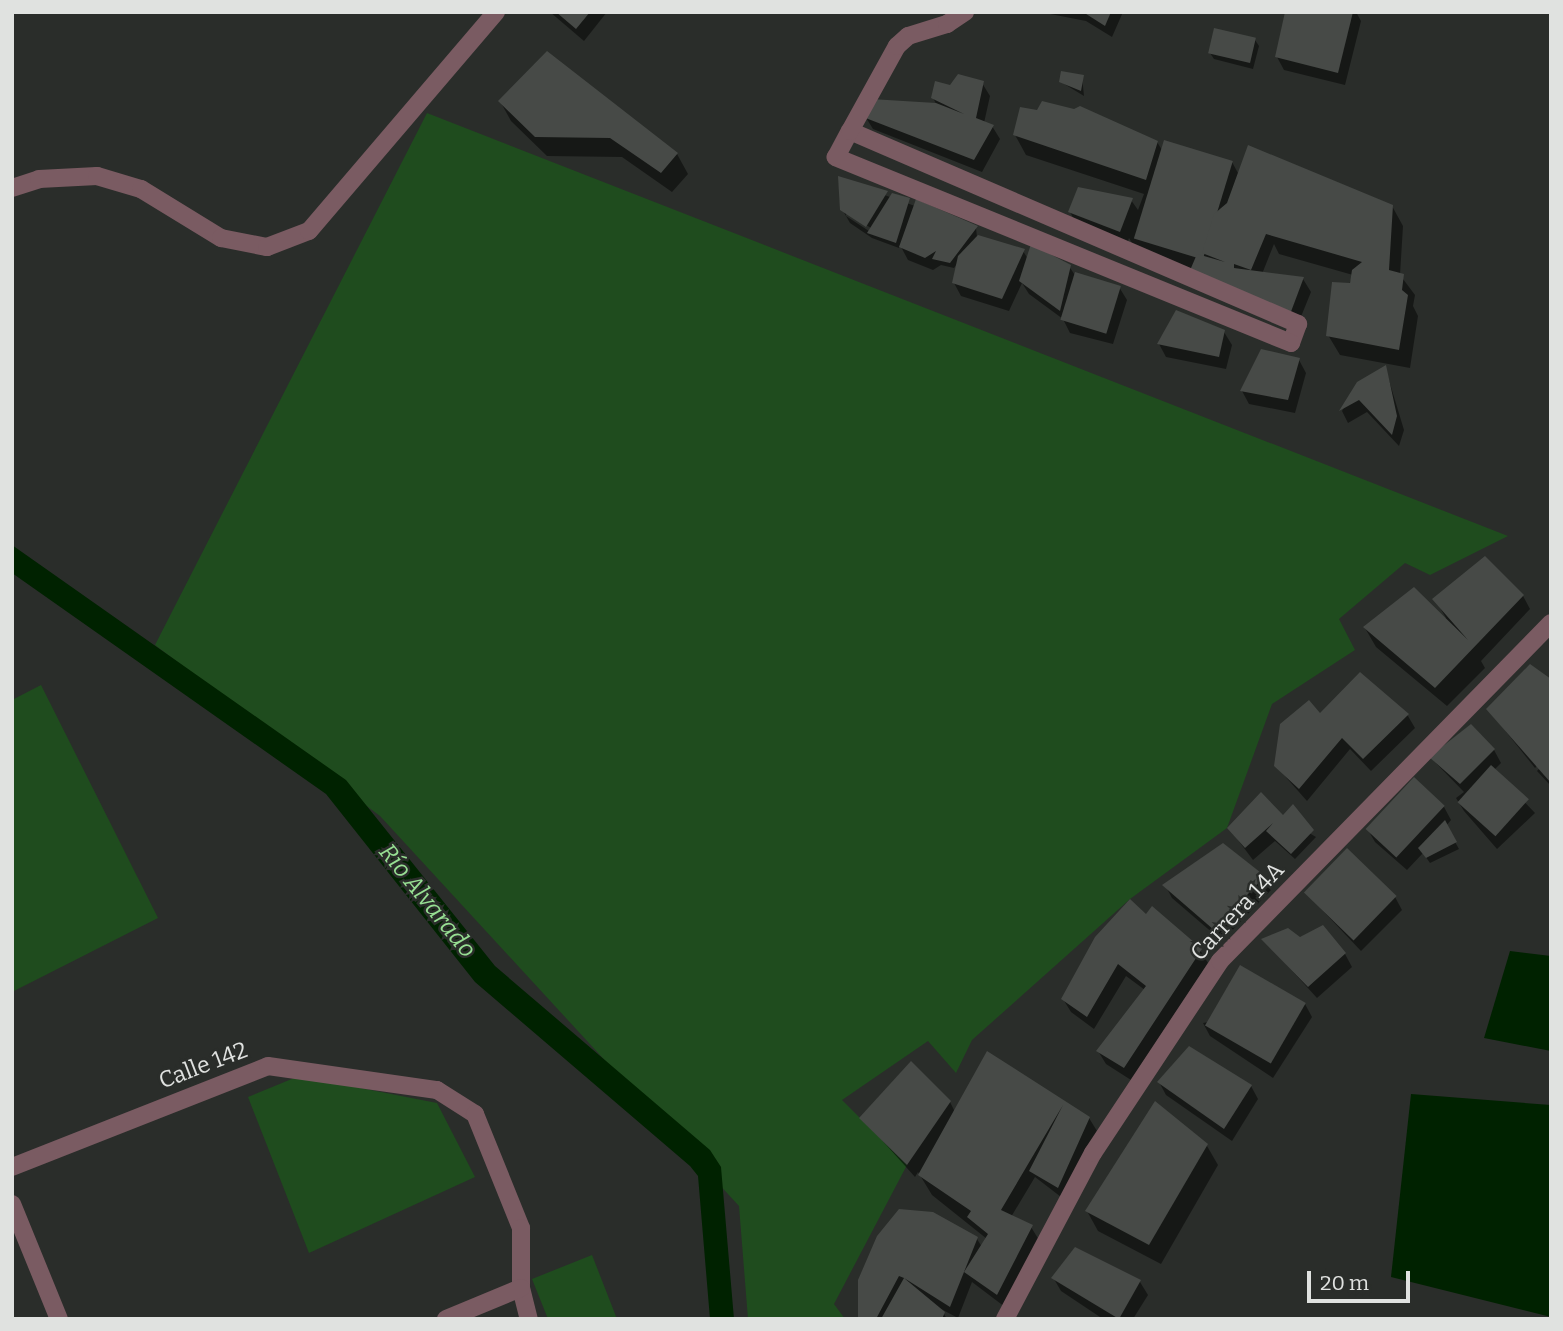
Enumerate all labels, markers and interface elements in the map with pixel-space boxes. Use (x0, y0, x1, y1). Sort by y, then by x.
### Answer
water label: Río Alvarado (372, 838, 482, 964)
street label: Carrera 14A (1184, 856, 1290, 966)
street label: Calle 142 (155, 1036, 251, 1094)
scale bar (1311, 1258, 1414, 1302)
text: 20 m (1320, 1270, 1369, 1296)

